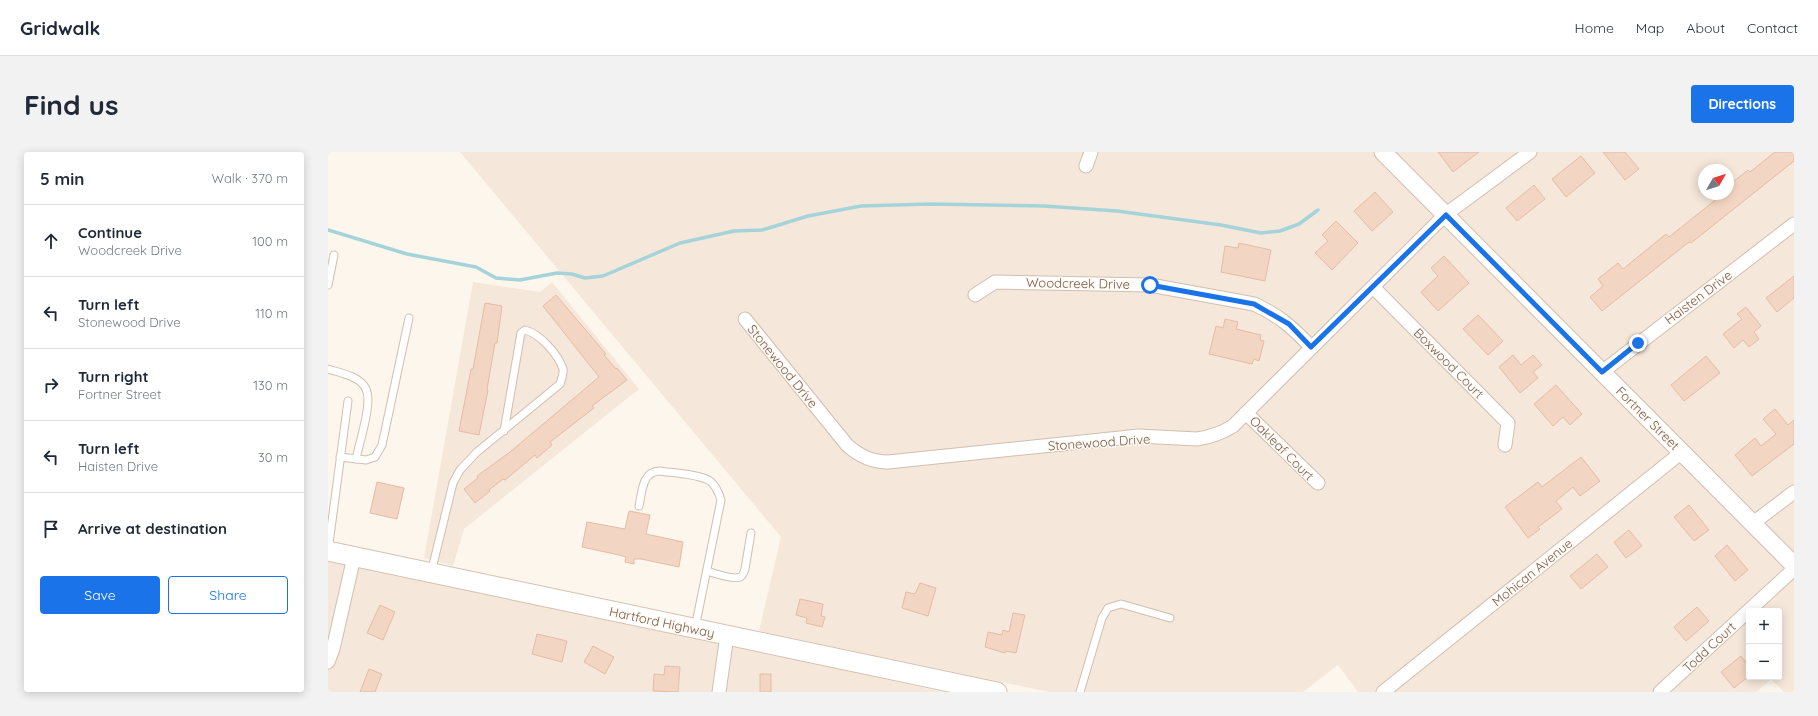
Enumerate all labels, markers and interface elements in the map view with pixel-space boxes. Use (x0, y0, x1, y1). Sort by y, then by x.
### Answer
text: Gridwalk (20, 16, 100, 40)
text: Home (1575, 19, 1614, 37)
text: Map (1636, 19, 1664, 37)
text: About (1686, 19, 1725, 37)
text: Contact (1747, 19, 1798, 37)
button: Directions (1691, 85, 1794, 123)
text: Find us (24, 87, 118, 122)
north arrow (1698, 164, 1734, 200)
text: 5 min (40, 168, 84, 189)
text: Walk · 370 m (211, 170, 288, 186)
text: Continue (78, 223, 142, 242)
icon: ahead (40, 230, 62, 252)
text: 100 m (252, 233, 288, 249)
text: Woodcreek Drive (78, 242, 182, 258)
street label: Haisten Drive (1661, 266, 1735, 328)
street label: Woodcreek Drive (1026, 274, 1130, 292)
route start (1141, 276, 1159, 294)
text: Turn left (78, 295, 140, 314)
icon: left (40, 302, 62, 324)
text: 110 m (255, 305, 288, 321)
text: Stonewood Drive (78, 314, 181, 330)
street label: Stonewood Drive (745, 321, 821, 411)
street label: Boxwood Court (1411, 325, 1487, 401)
route end (1629, 334, 1647, 352)
text: Turn right (78, 367, 149, 386)
icon: right (40, 374, 62, 396)
text: 130 m (253, 377, 288, 393)
street label: Fortner Street (1613, 383, 1683, 453)
text: Fortner Street (78, 386, 161, 402)
street label: Oakleaf Court (1247, 413, 1317, 483)
street label: Stonewood Drive (1047, 430, 1151, 454)
text: Turn left (78, 439, 140, 458)
icon: left (40, 446, 62, 468)
text: 30 m (258, 449, 288, 465)
text: Haisten Drive (78, 458, 158, 474)
icon: arrive (40, 518, 62, 540)
text: Arrive at destination (78, 519, 227, 538)
street label: Mohican Avenue (1489, 535, 1575, 609)
button: Save (40, 576, 160, 614)
button: Share (168, 576, 288, 614)
street label: Hartford Highway (608, 603, 716, 641)
map controls (1746, 608, 1782, 680)
button: + (1746, 608, 1782, 644)
street label: Todd Court (1679, 618, 1739, 676)
button: − (1746, 644, 1782, 680)

